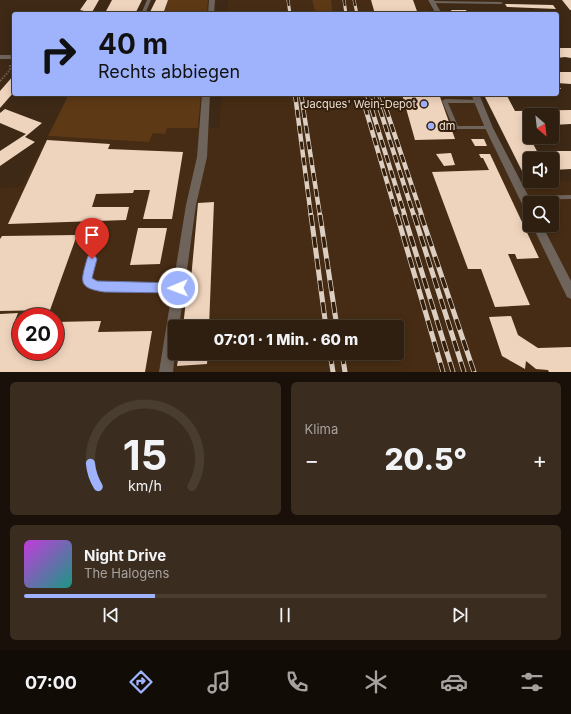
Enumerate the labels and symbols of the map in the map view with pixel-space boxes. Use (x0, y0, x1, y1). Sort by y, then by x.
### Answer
place label: Jacques' Wein-Depot (303, 97, 416, 111)
marker: Jacques' Wein-Depot (419, 99, 429, 109)
north arrow (523, 108, 559, 144)
place label: dm (439, 119, 455, 133)
marker: dm (426, 121, 436, 131)
pin (75, 218, 109, 259)
position arrow (157, 267, 199, 309)
speed limit sign: 20 (12, 308, 64, 360)

